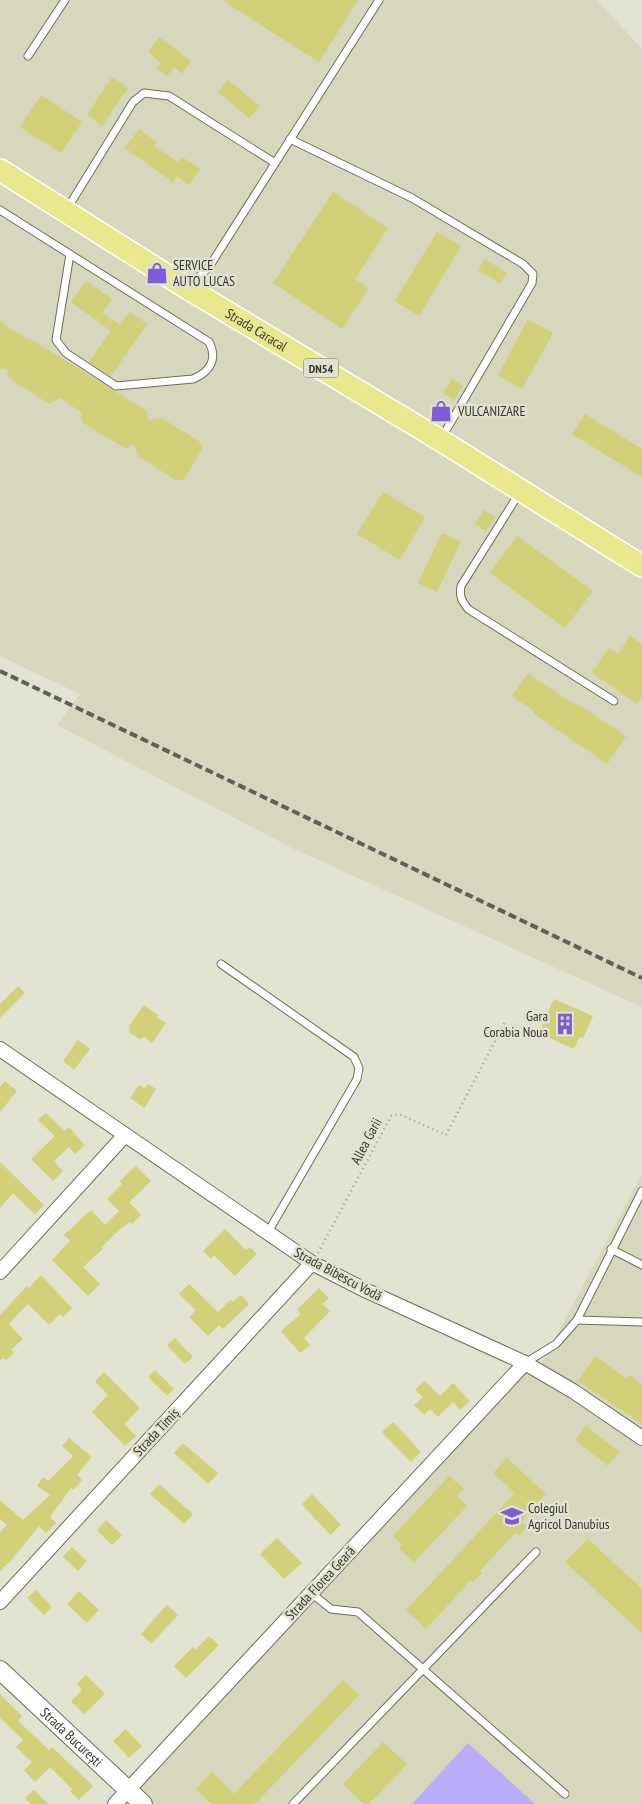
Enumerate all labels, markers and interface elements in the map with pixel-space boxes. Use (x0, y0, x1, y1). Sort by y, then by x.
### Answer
place label: SERVICE AUTO LUCAS (173, 256, 235, 290)
shop icon: SERVICE AUTO LUCAS (144, 260, 170, 286)
street label: Strada Caracal (222, 304, 291, 356)
road number: DN54 (304, 358, 338, 378)
shop icon: VULCANIZARE (428, 398, 454, 424)
place label: VULCANIZARE (457, 402, 526, 420)
place label: Gara Corabia Noua (484, 1007, 548, 1041)
building icon: Gara Corabia Noua (552, 1011, 578, 1037)
street label: Allea Garii (346, 1115, 386, 1167)
street label: Strada Bibescu Vodă (291, 1243, 385, 1305)
street label: Strada Timiș (129, 1404, 183, 1460)
place label: Colegiul Agricol Danubius (528, 1499, 610, 1533)
school or university icon: Colegiul Agricol Danubius (499, 1503, 525, 1529)
street label: Strada Florea Geară (281, 1542, 359, 1624)
street label: Strada București (37, 1703, 106, 1771)

